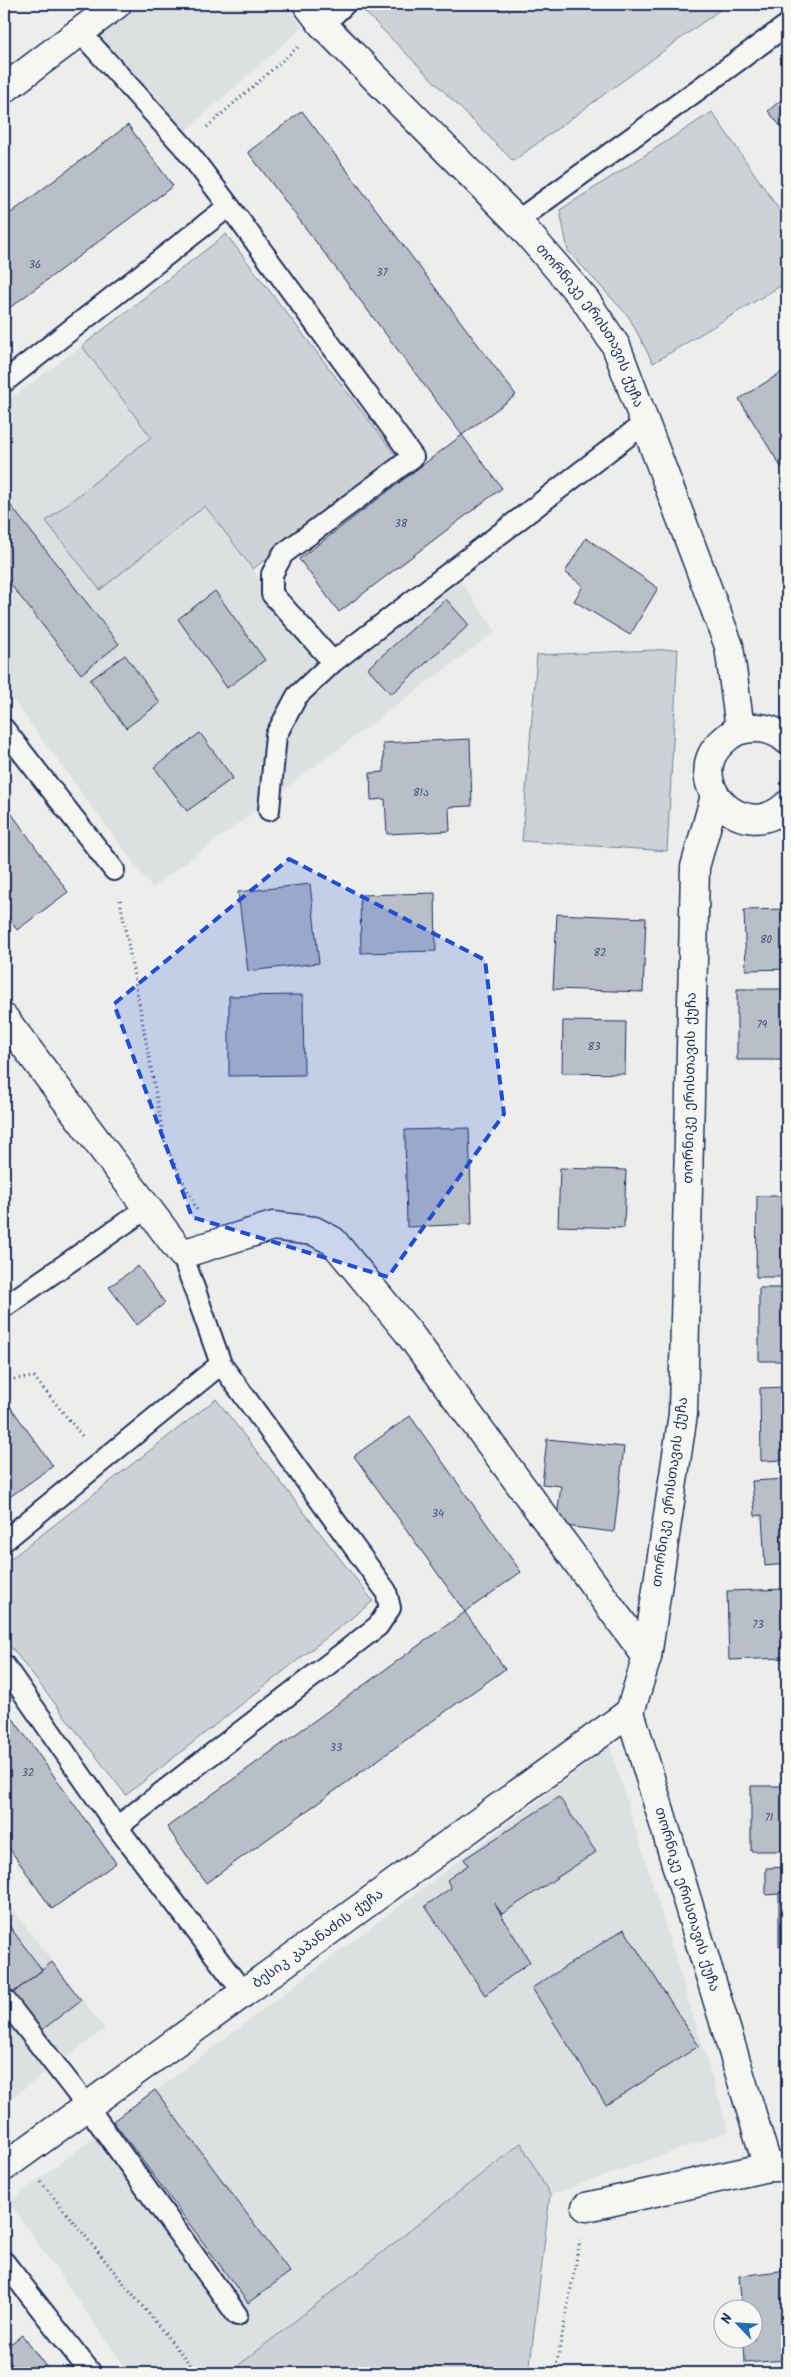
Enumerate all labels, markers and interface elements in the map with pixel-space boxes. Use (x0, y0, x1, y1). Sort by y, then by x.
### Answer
street label: თორნიკე ერისთავის ქუჩა (530, 239, 649, 411)
house number: 36 (29, 256, 41, 274)
house number: 37 (376, 264, 389, 282)
house number: 38 (395, 515, 408, 533)
house number: 81ა (413, 784, 429, 802)
house number: 80 (760, 931, 773, 949)
house number: 82 (593, 944, 607, 962)
street label: თორნიკე ერისთავის ქუჩა (677, 992, 703, 1184)
house number: 79 (757, 1016, 768, 1034)
house number: 83 (588, 1038, 600, 1056)
street label: თორნიკე ერისთავის ქუჩა (646, 1396, 694, 1588)
house number: 34 (432, 1505, 444, 1523)
house number: 73 (752, 1616, 764, 1634)
house number: 33 (330, 1739, 342, 1757)
house number: 32 (22, 1764, 34, 1782)
street label: თორნიკე ერისთავის ქუჩა (648, 1804, 725, 1994)
house number: 71 (765, 1809, 773, 1827)
street label: ბესიკ კაპანაძის ქუჩა (248, 1884, 388, 1994)
north arrow (714, 2300, 764, 2350)
text: N (715, 2310, 739, 2328)

